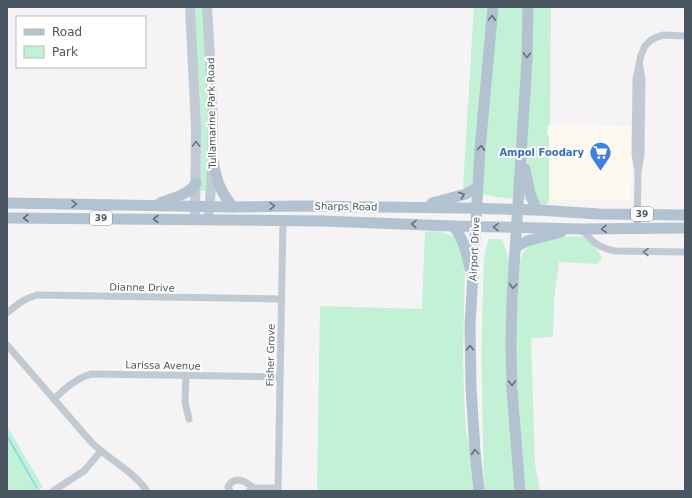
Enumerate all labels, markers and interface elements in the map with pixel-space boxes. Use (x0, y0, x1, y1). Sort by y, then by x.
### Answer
one-way arrow (488, 15, 496, 21)
legend (16, 16, 146, 68)
text: Road (52, 25, 82, 39)
text: Park (52, 45, 78, 59)
one-way arrow (523, 52, 531, 58)
street label: Tullamarine Park Road (205, 57, 218, 170)
supermarket icon: Ampol Foodary (587, 139, 613, 172)
one-way arrow (192, 141, 200, 147)
one-way arrow (476, 145, 485, 151)
place label: Ampol Foodary (499, 147, 584, 158)
one-way arrow (458, 191, 465, 199)
one-way arrow (71, 200, 77, 208)
street label: Sharps Road (315, 200, 377, 213)
one-way arrow (269, 202, 275, 211)
road number: 39 (631, 207, 653, 221)
road number: 39 (90, 211, 112, 225)
one-way arrow (23, 214, 29, 222)
one-way arrow (153, 215, 159, 223)
street label: Airport Drive (467, 217, 482, 281)
one-way arrow (411, 220, 417, 229)
one-way arrow (493, 223, 499, 231)
one-way arrow (601, 225, 607, 233)
one-way arrow (643, 247, 649, 256)
street label: Dianne Drive (109, 281, 175, 294)
one-way arrow (509, 283, 518, 289)
street label: Fisher Grove (264, 324, 277, 386)
one-way arrow (466, 345, 474, 351)
street label: Larissa Avenue (125, 359, 201, 372)
one-way arrow (508, 380, 516, 386)
one-way arrow (471, 449, 480, 455)

